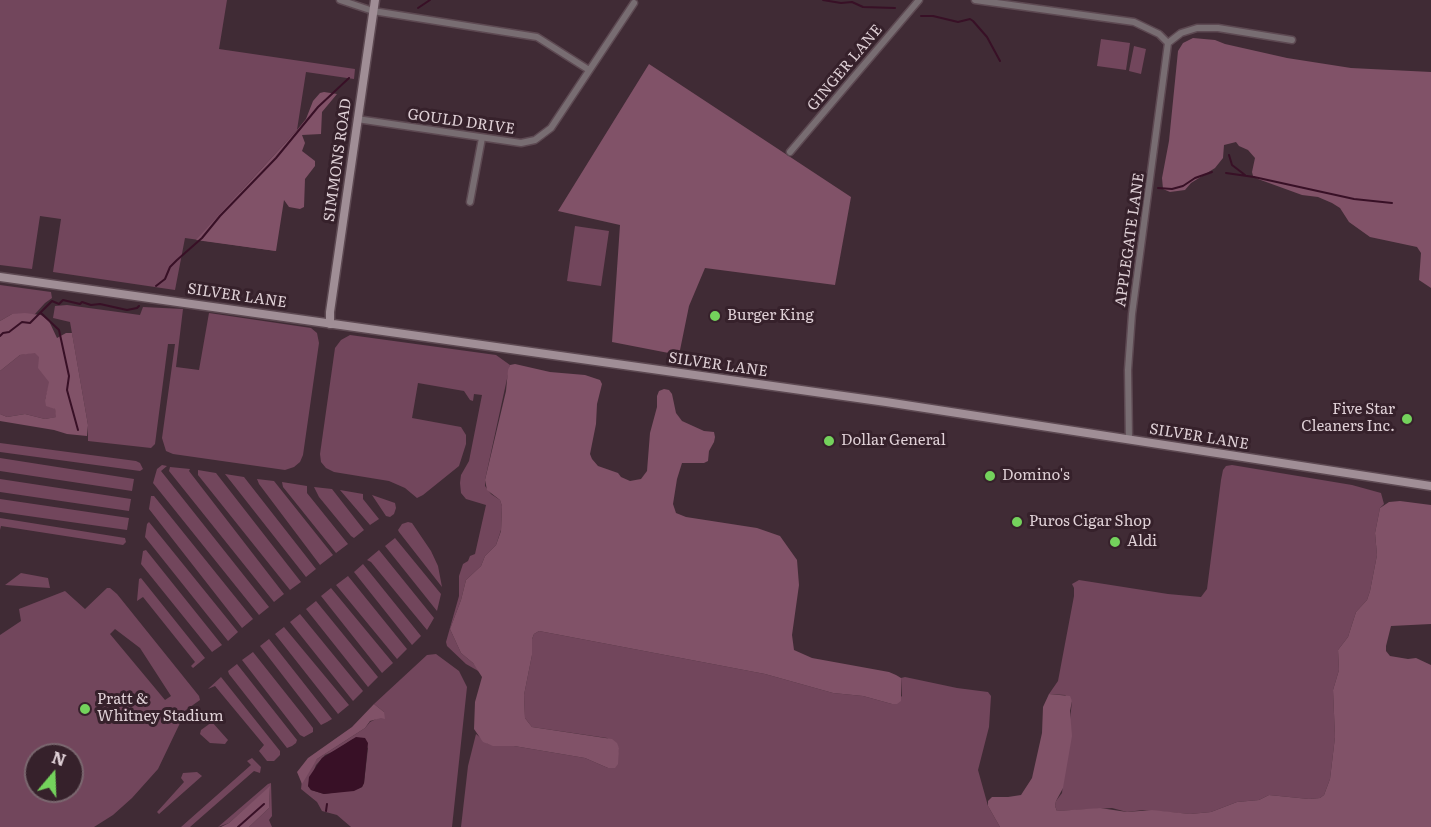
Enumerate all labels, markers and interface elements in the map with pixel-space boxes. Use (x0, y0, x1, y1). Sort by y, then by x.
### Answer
street label: GINGER LANE (804, 21, 886, 115)
street label: SIMMONS ROAD (320, 97, 356, 223)
street label: GOULD DRIVE (406, 106, 516, 138)
street label: APPLEGATE LANE (1112, 172, 1148, 308)
street label: SILVER LANE (186, 280, 288, 312)
place label: Burger King (727, 307, 814, 325)
marker: Burger King (708, 309, 722, 323)
street label: SILVER LANE (667, 349, 769, 381)
place label: Five Star Cleaners Inc. (1301, 401, 1395, 436)
marker: Five Star Cleaners Inc. (1400, 412, 1414, 426)
street label: SILVER LANE (1148, 420, 1250, 454)
place label: Dollar General (841, 432, 946, 450)
marker: Dollar General (822, 434, 836, 448)
place label: Domino's (1002, 467, 1070, 485)
marker: Domino's (983, 469, 997, 483)
place label: Puros Cigar Shop (1029, 513, 1151, 531)
marker: Puros Cigar Shop (1010, 515, 1024, 529)
place label: Aldi (1127, 533, 1157, 551)
marker: Aldi (1108, 535, 1122, 549)
place label: Pratt & Whitney Stadium (97, 691, 224, 726)
marker: Pratt & Whitney Stadium (78, 702, 92, 716)
north arrow (24, 743, 84, 803)
text: N (49, 744, 69, 771)

